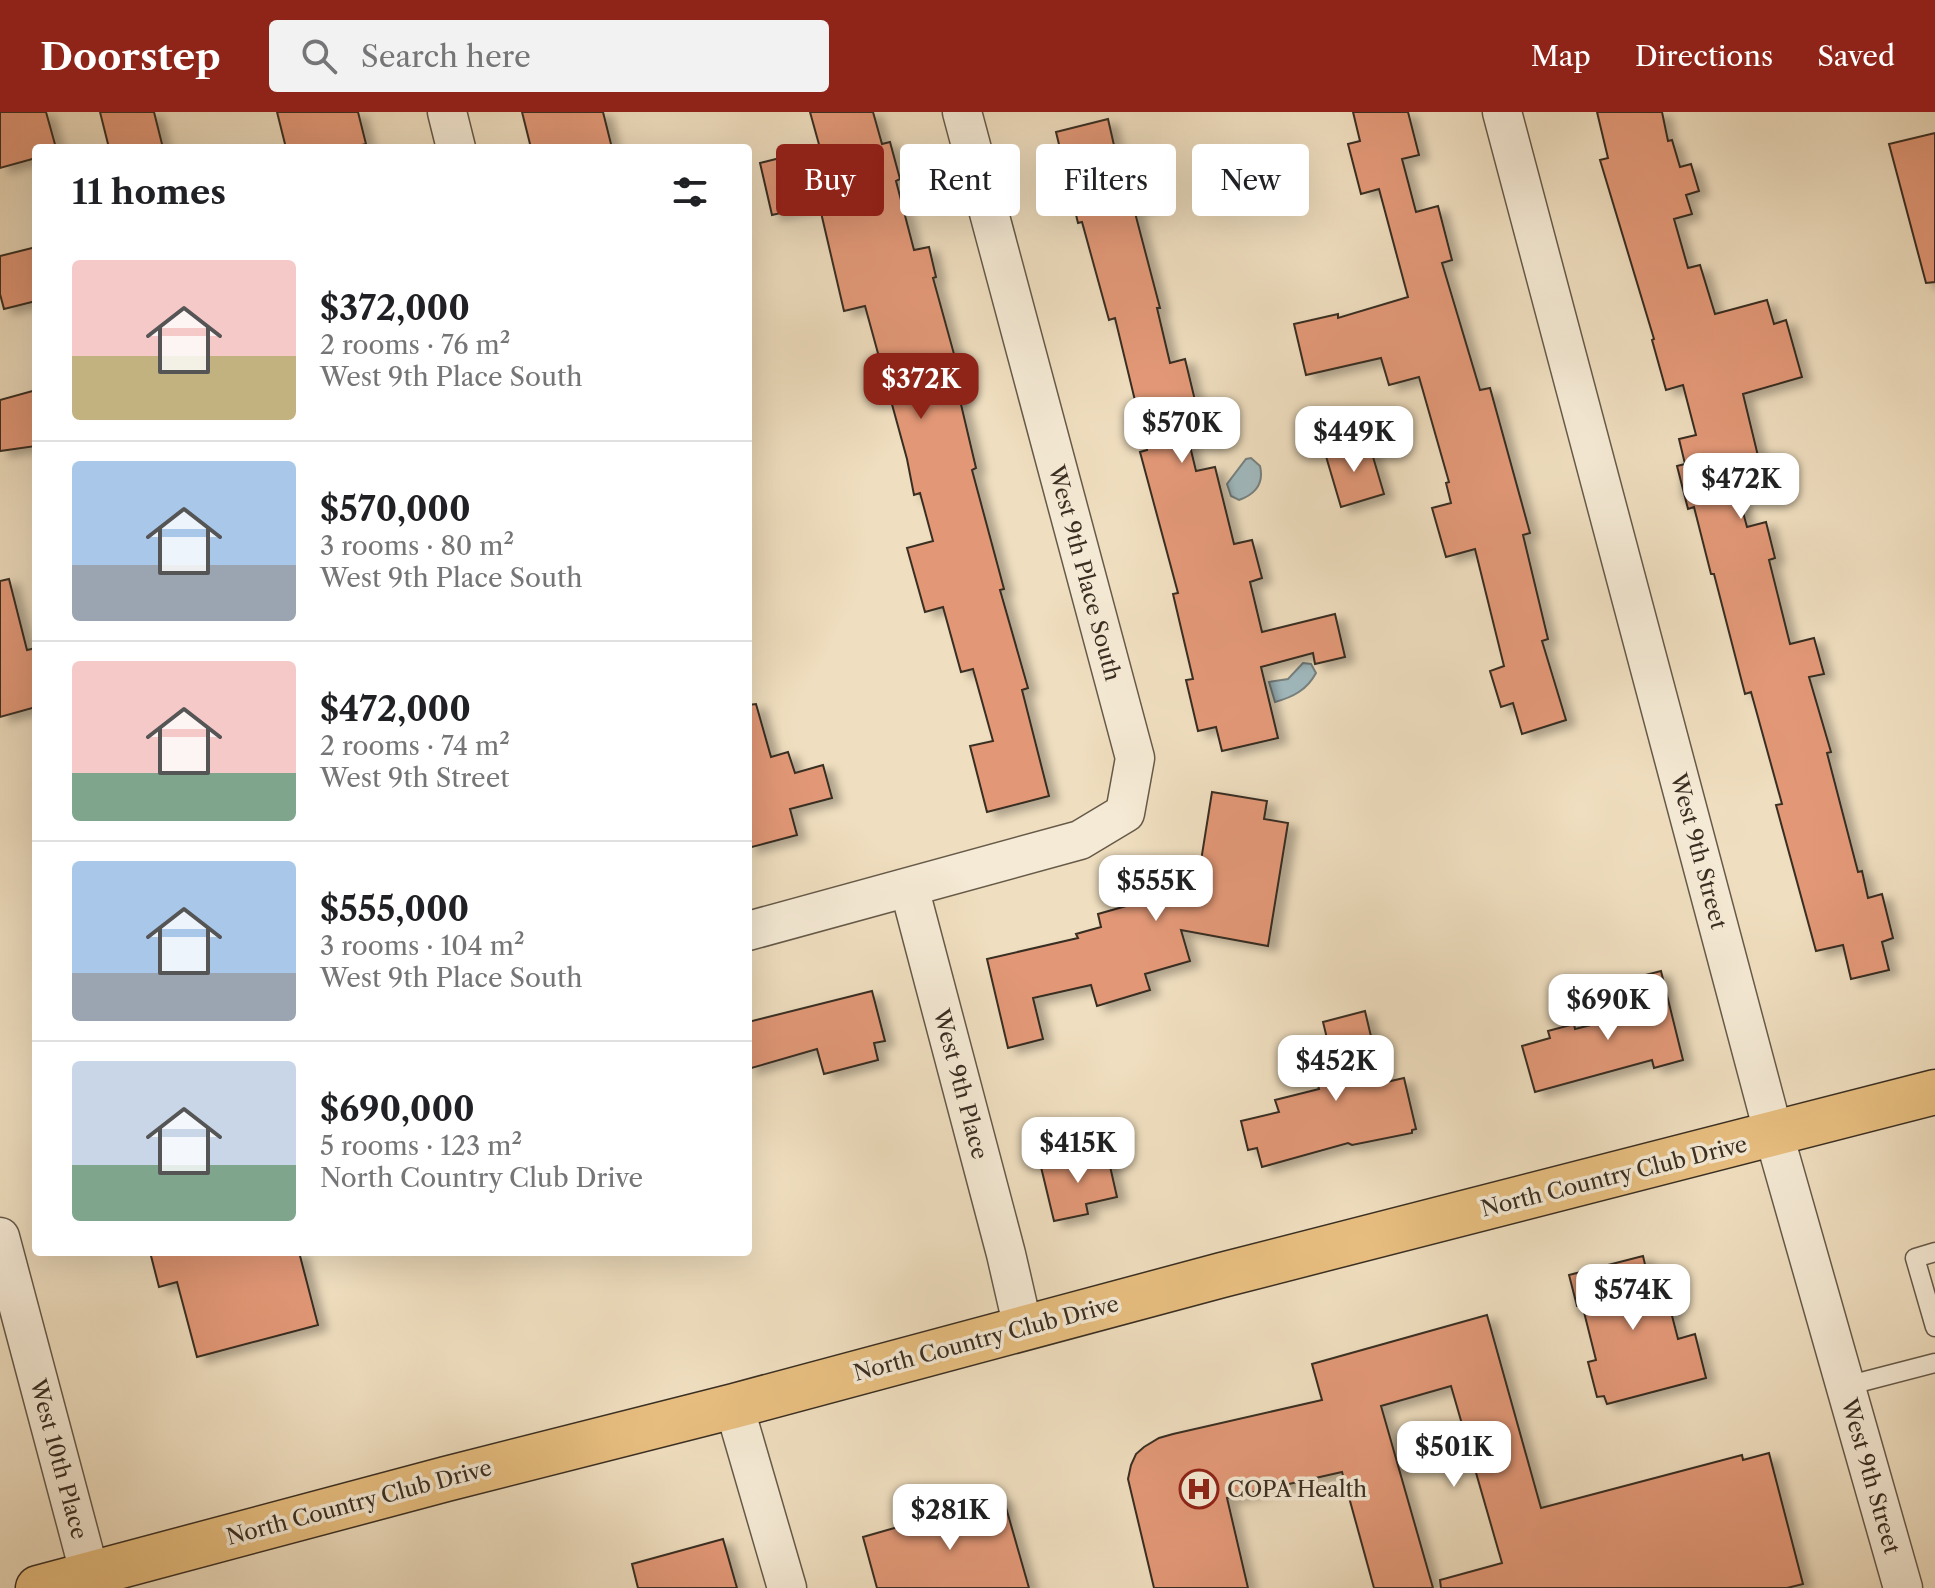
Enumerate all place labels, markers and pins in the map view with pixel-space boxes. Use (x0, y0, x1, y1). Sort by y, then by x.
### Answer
pin: $372K (865, 353, 977, 421)
pin: $570K (1126, 397, 1238, 465)
pin: $449K (1298, 406, 1410, 474)
pin: $472K (1685, 453, 1797, 521)
pin: $555K (1100, 855, 1212, 923)
pin: $690K (1552, 974, 1664, 1042)
pin: $452K (1280, 1035, 1392, 1103)
pin: $415K (1022, 1117, 1134, 1185)
pin: $574K (1577, 1264, 1689, 1332)
pin: $501K (1398, 1421, 1510, 1489)
hospital icon: COPA Health (1178, 1468, 1220, 1510)
place label: COPA Health (1227, 1476, 1367, 1503)
pin: $281K (894, 1484, 1006, 1552)

